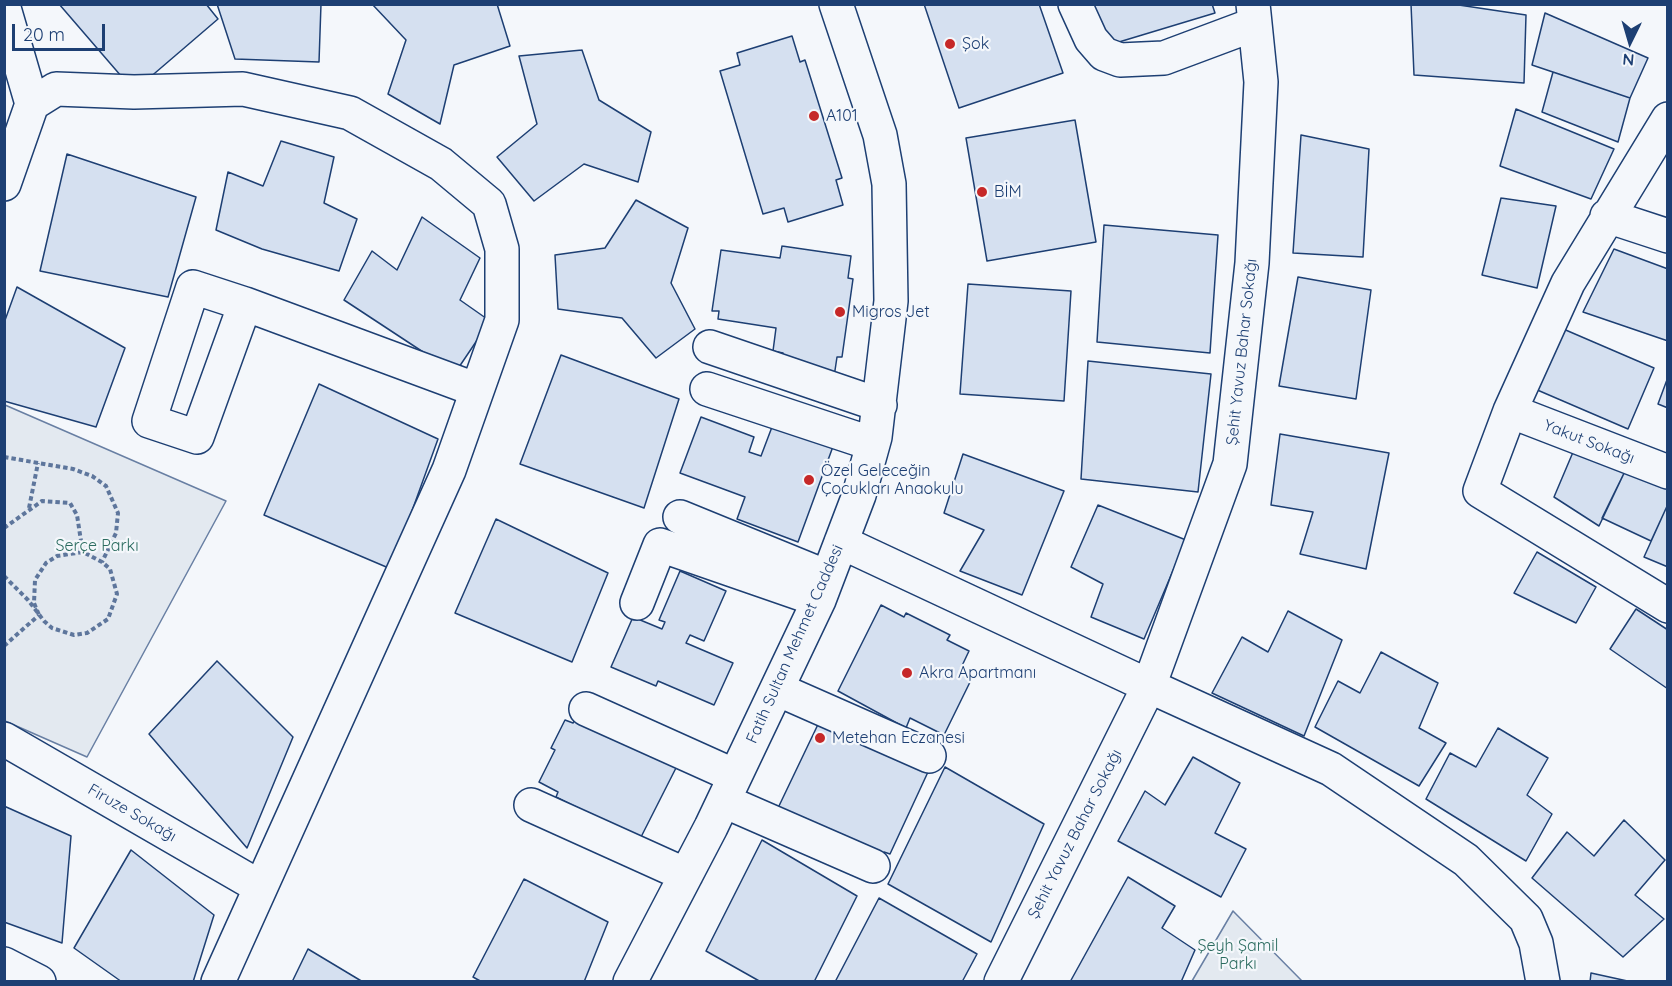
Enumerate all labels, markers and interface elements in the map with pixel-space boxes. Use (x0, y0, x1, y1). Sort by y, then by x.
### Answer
scale bar (15, 12, 108, 50)
north arrow (1600, 12, 1660, 72)
text: 20 m (23, 23, 65, 46)
place label: Şok (962, 34, 989, 54)
marker: Şok (943, 37, 957, 51)
text: N (1622, 49, 1635, 70)
place label: A101 (826, 106, 858, 126)
marker: A101 (807, 109, 821, 123)
place label: BİM (994, 182, 1022, 202)
marker: BİM (975, 185, 989, 199)
street label: Şehit Yavuz Bahar Sokağı (1223, 258, 1261, 446)
place label: Migros Jet (852, 302, 930, 322)
marker: Migros Jet (833, 305, 847, 319)
street label: Yakut Sokağı (1541, 416, 1637, 468)
place label: Özel Geleceğin Çocukları Anaokulu (821, 461, 964, 499)
marker: Özel Geleceğin Çocukları Anaokulu (802, 473, 816, 487)
park label: Serçe Parkı (55, 536, 139, 556)
street label: Fatih Sultan Mehmet Caddesi (742, 542, 848, 746)
place label: Akra Apartmanı (919, 663, 1036, 683)
marker: Akra Apartmanı (900, 666, 914, 680)
place label: Metehan Eczanesi (832, 728, 965, 748)
marker: Metehan Eczanesi (813, 731, 827, 745)
street label: Şehit Yavuz Bahar Sokağı (1024, 746, 1126, 922)
street label: Firuze Sokağı (84, 780, 180, 846)
park label: Şeyh Şamil Parkı (1198, 936, 1278, 974)

